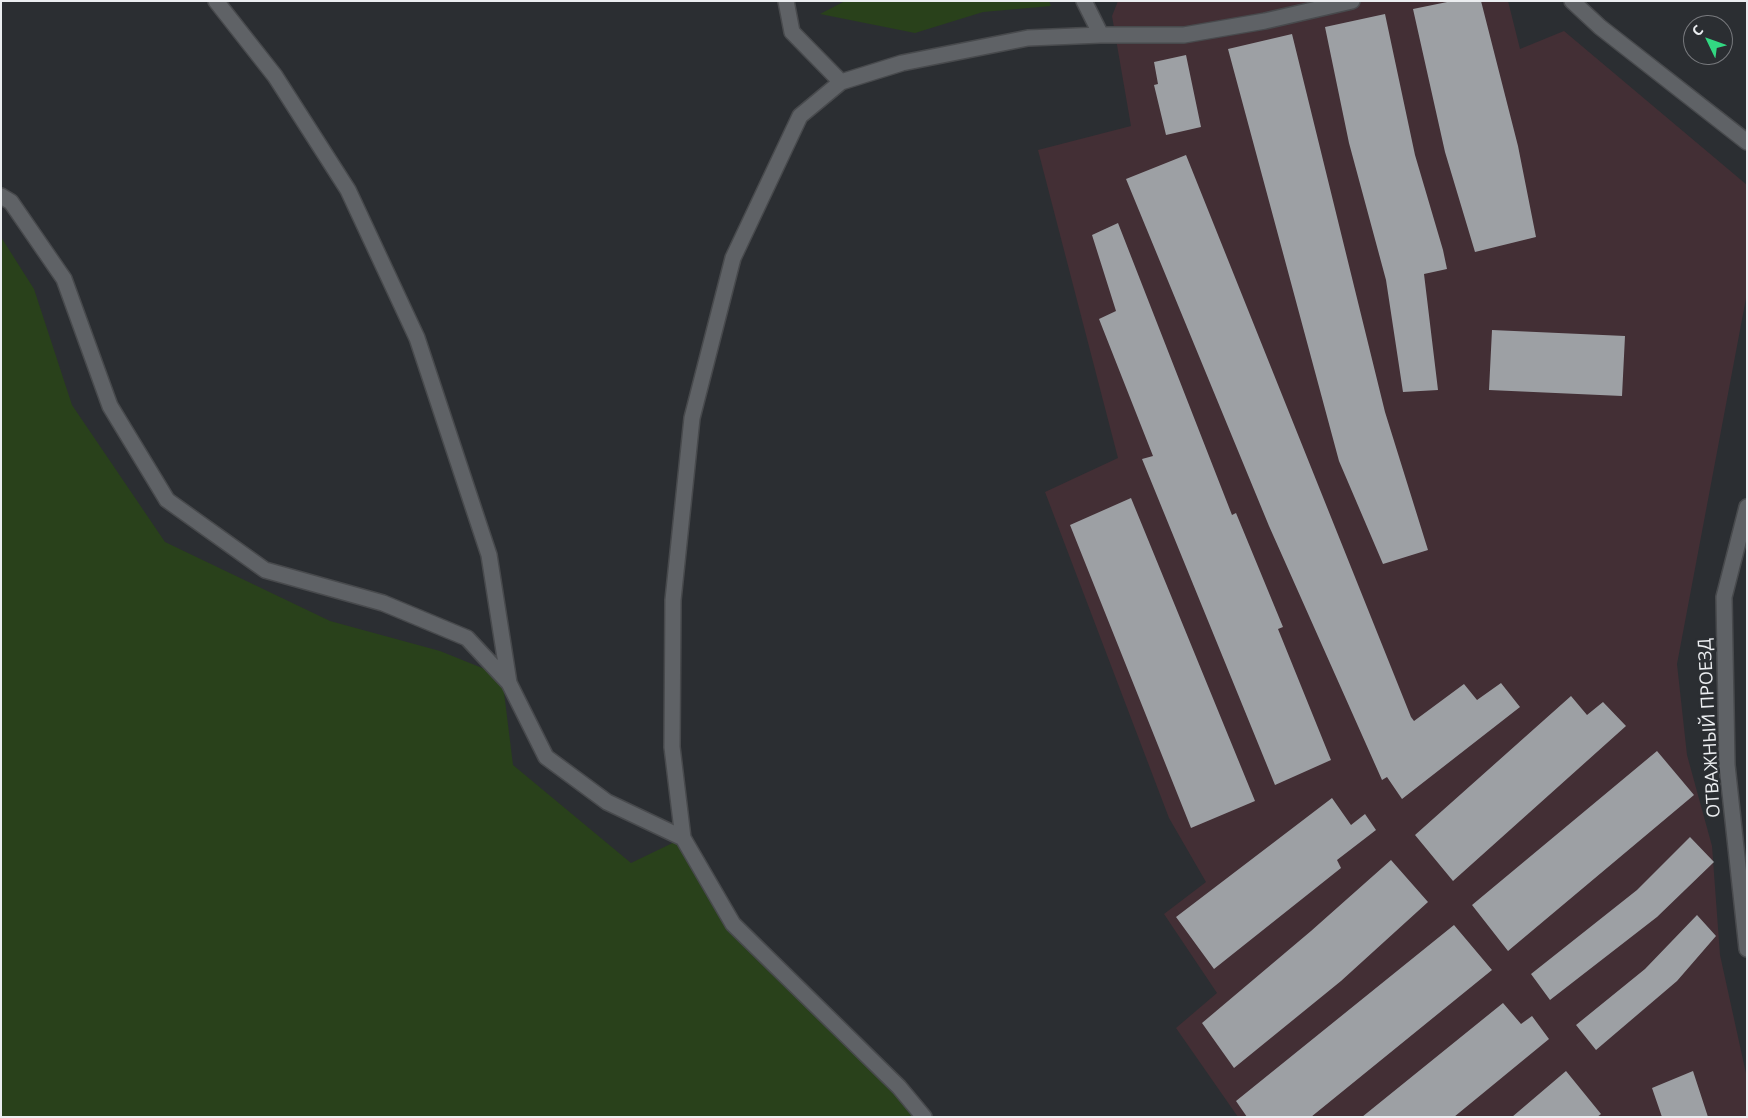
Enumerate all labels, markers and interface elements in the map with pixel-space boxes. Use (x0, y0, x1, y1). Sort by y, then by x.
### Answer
north arrow (1683, 15, 1733, 65)
text: С (1687, 21, 1707, 40)
street label: ОТВАЖНЫЙ ПРОЕЗД (1695, 638, 1725, 818)

